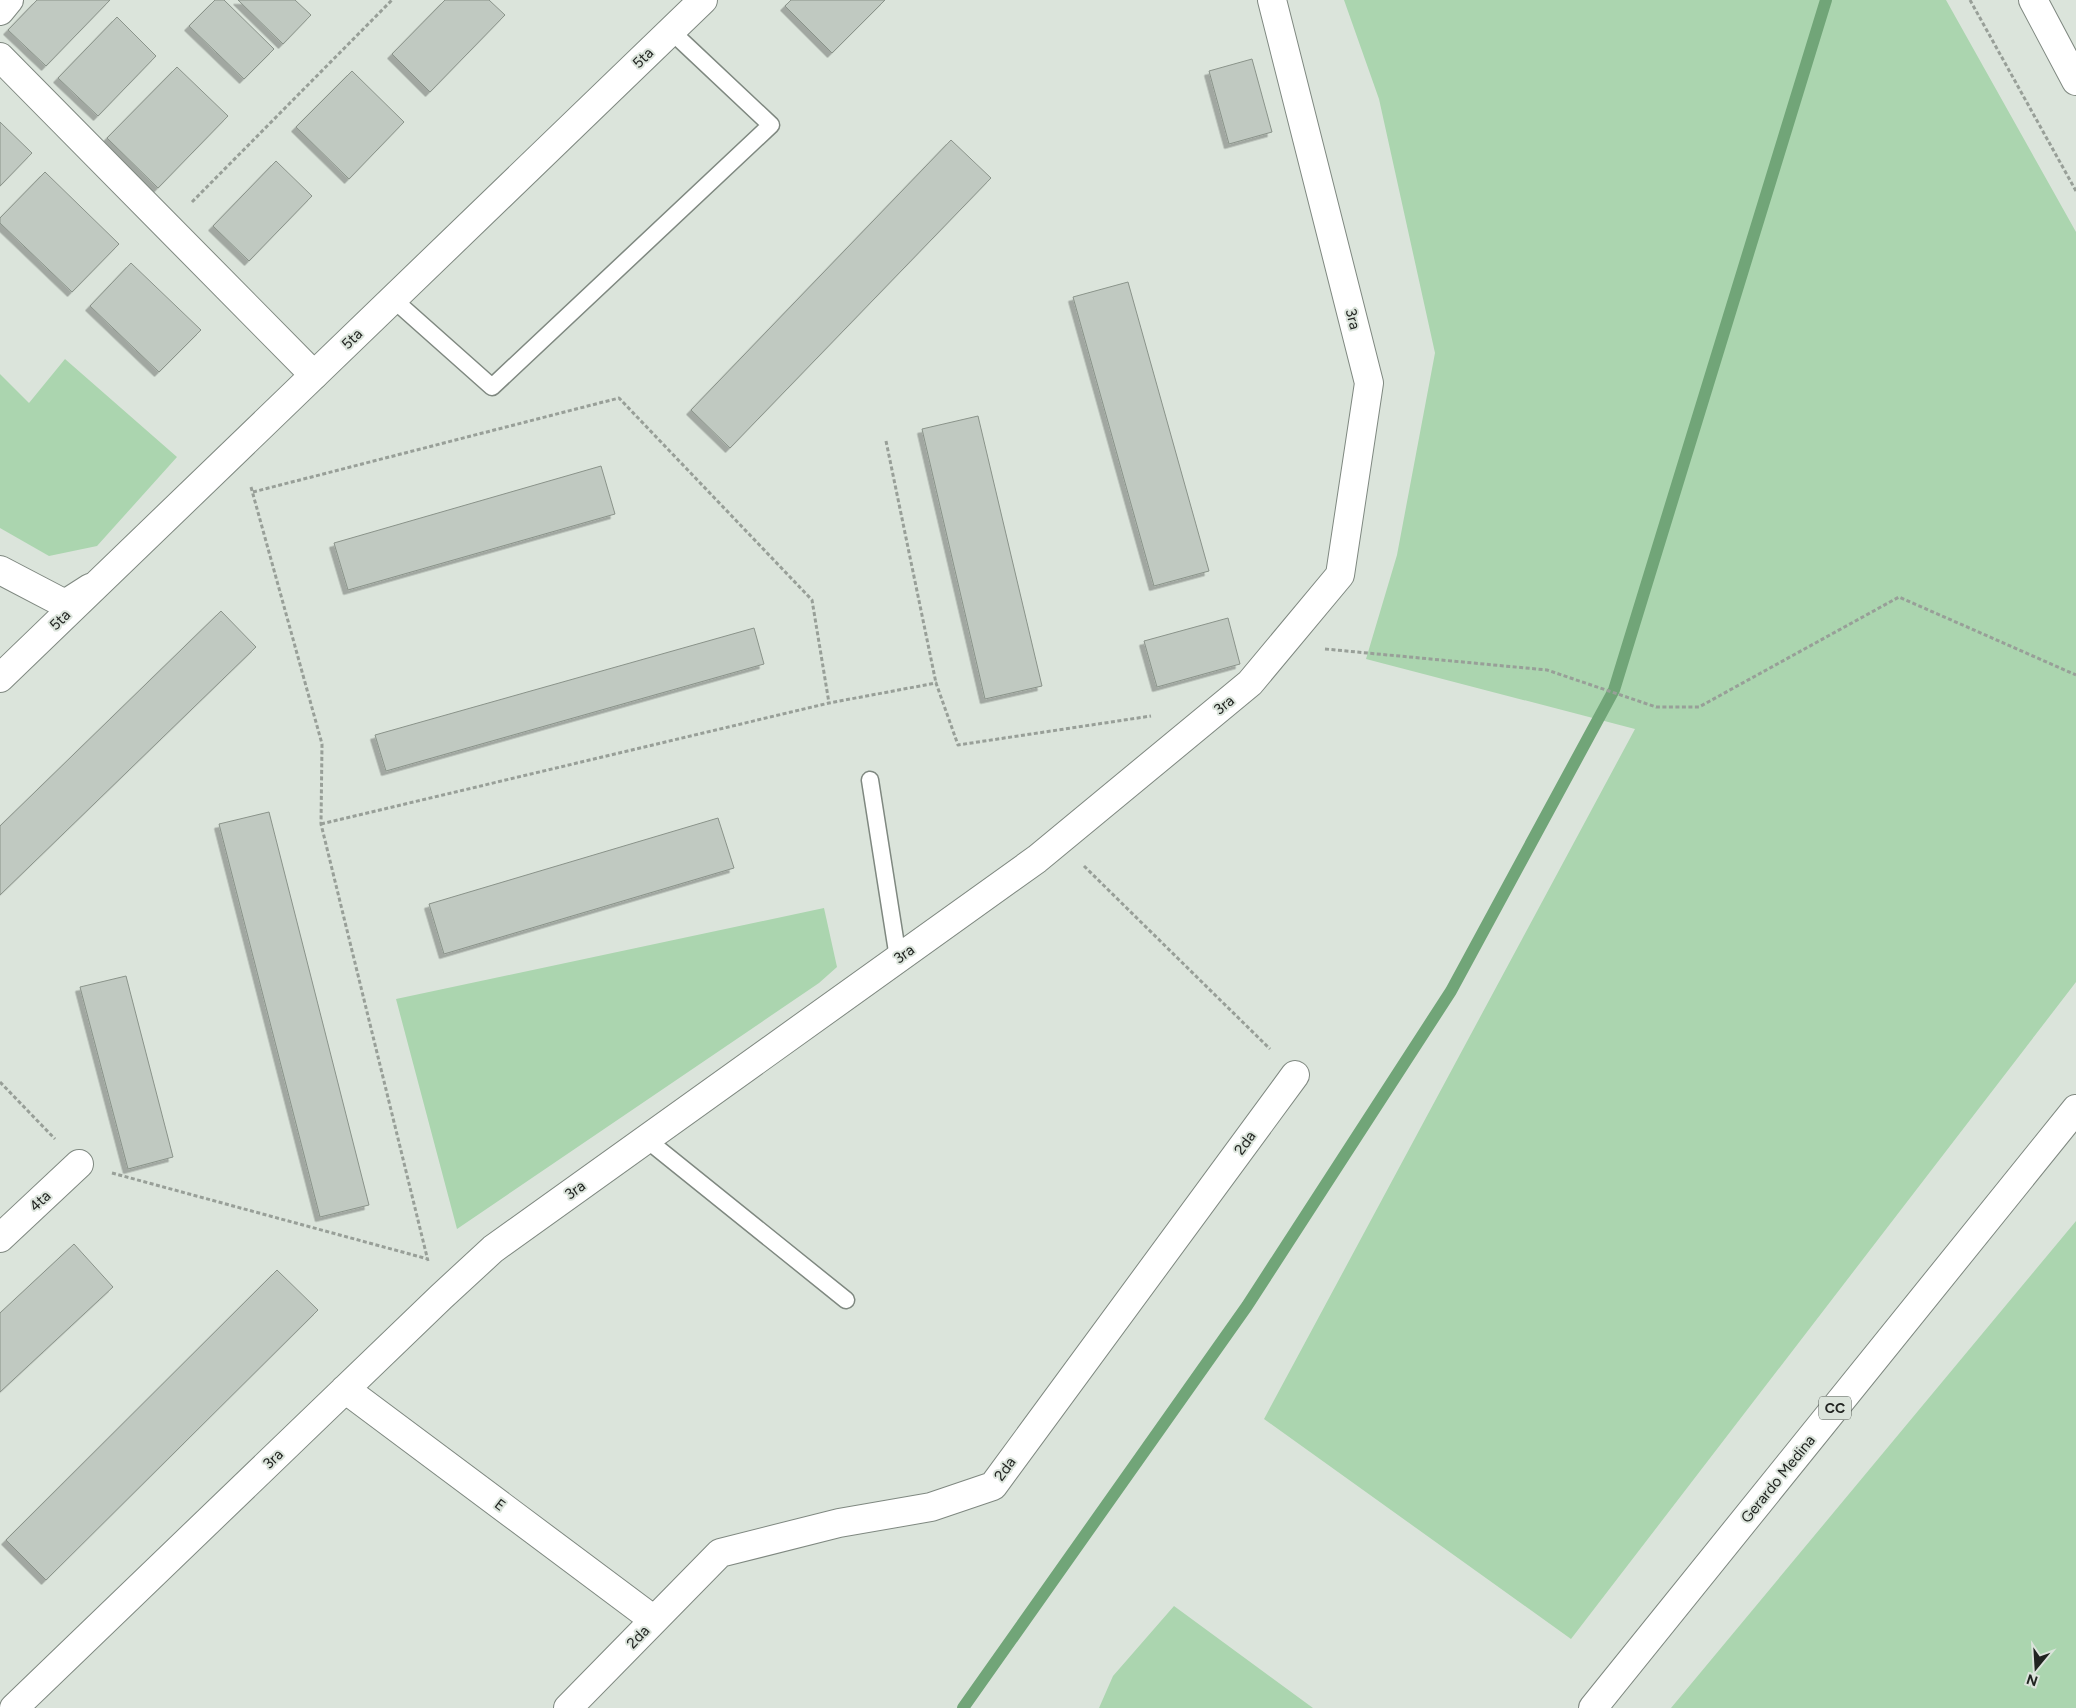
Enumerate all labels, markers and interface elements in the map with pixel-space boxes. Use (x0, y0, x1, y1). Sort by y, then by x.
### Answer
street label: 5ta (629, 44, 657, 72)
street label: 3ra (1342, 307, 1364, 331)
street label: 5ta (338, 325, 366, 353)
street label: 5ta (46, 606, 74, 634)
street label: 3ra (1210, 691, 1238, 719)
street label: 3ra (890, 941, 918, 967)
street label: 2da (1230, 1128, 1260, 1158)
street label: 3ra (561, 1177, 589, 1203)
street label: 4ta (26, 1187, 54, 1215)
road number: CC (1819, 1396, 1851, 1420)
street label: Gerardo Medina (1737, 1431, 1819, 1527)
street label: 3ra (259, 1445, 287, 1473)
street label: 2da (990, 1454, 1020, 1484)
street label: E (491, 1495, 509, 1515)
street label: 2da (623, 1622, 653, 1652)
north arrow (2011, 1643, 2061, 1693)
text: N (2024, 1670, 2040, 1690)

